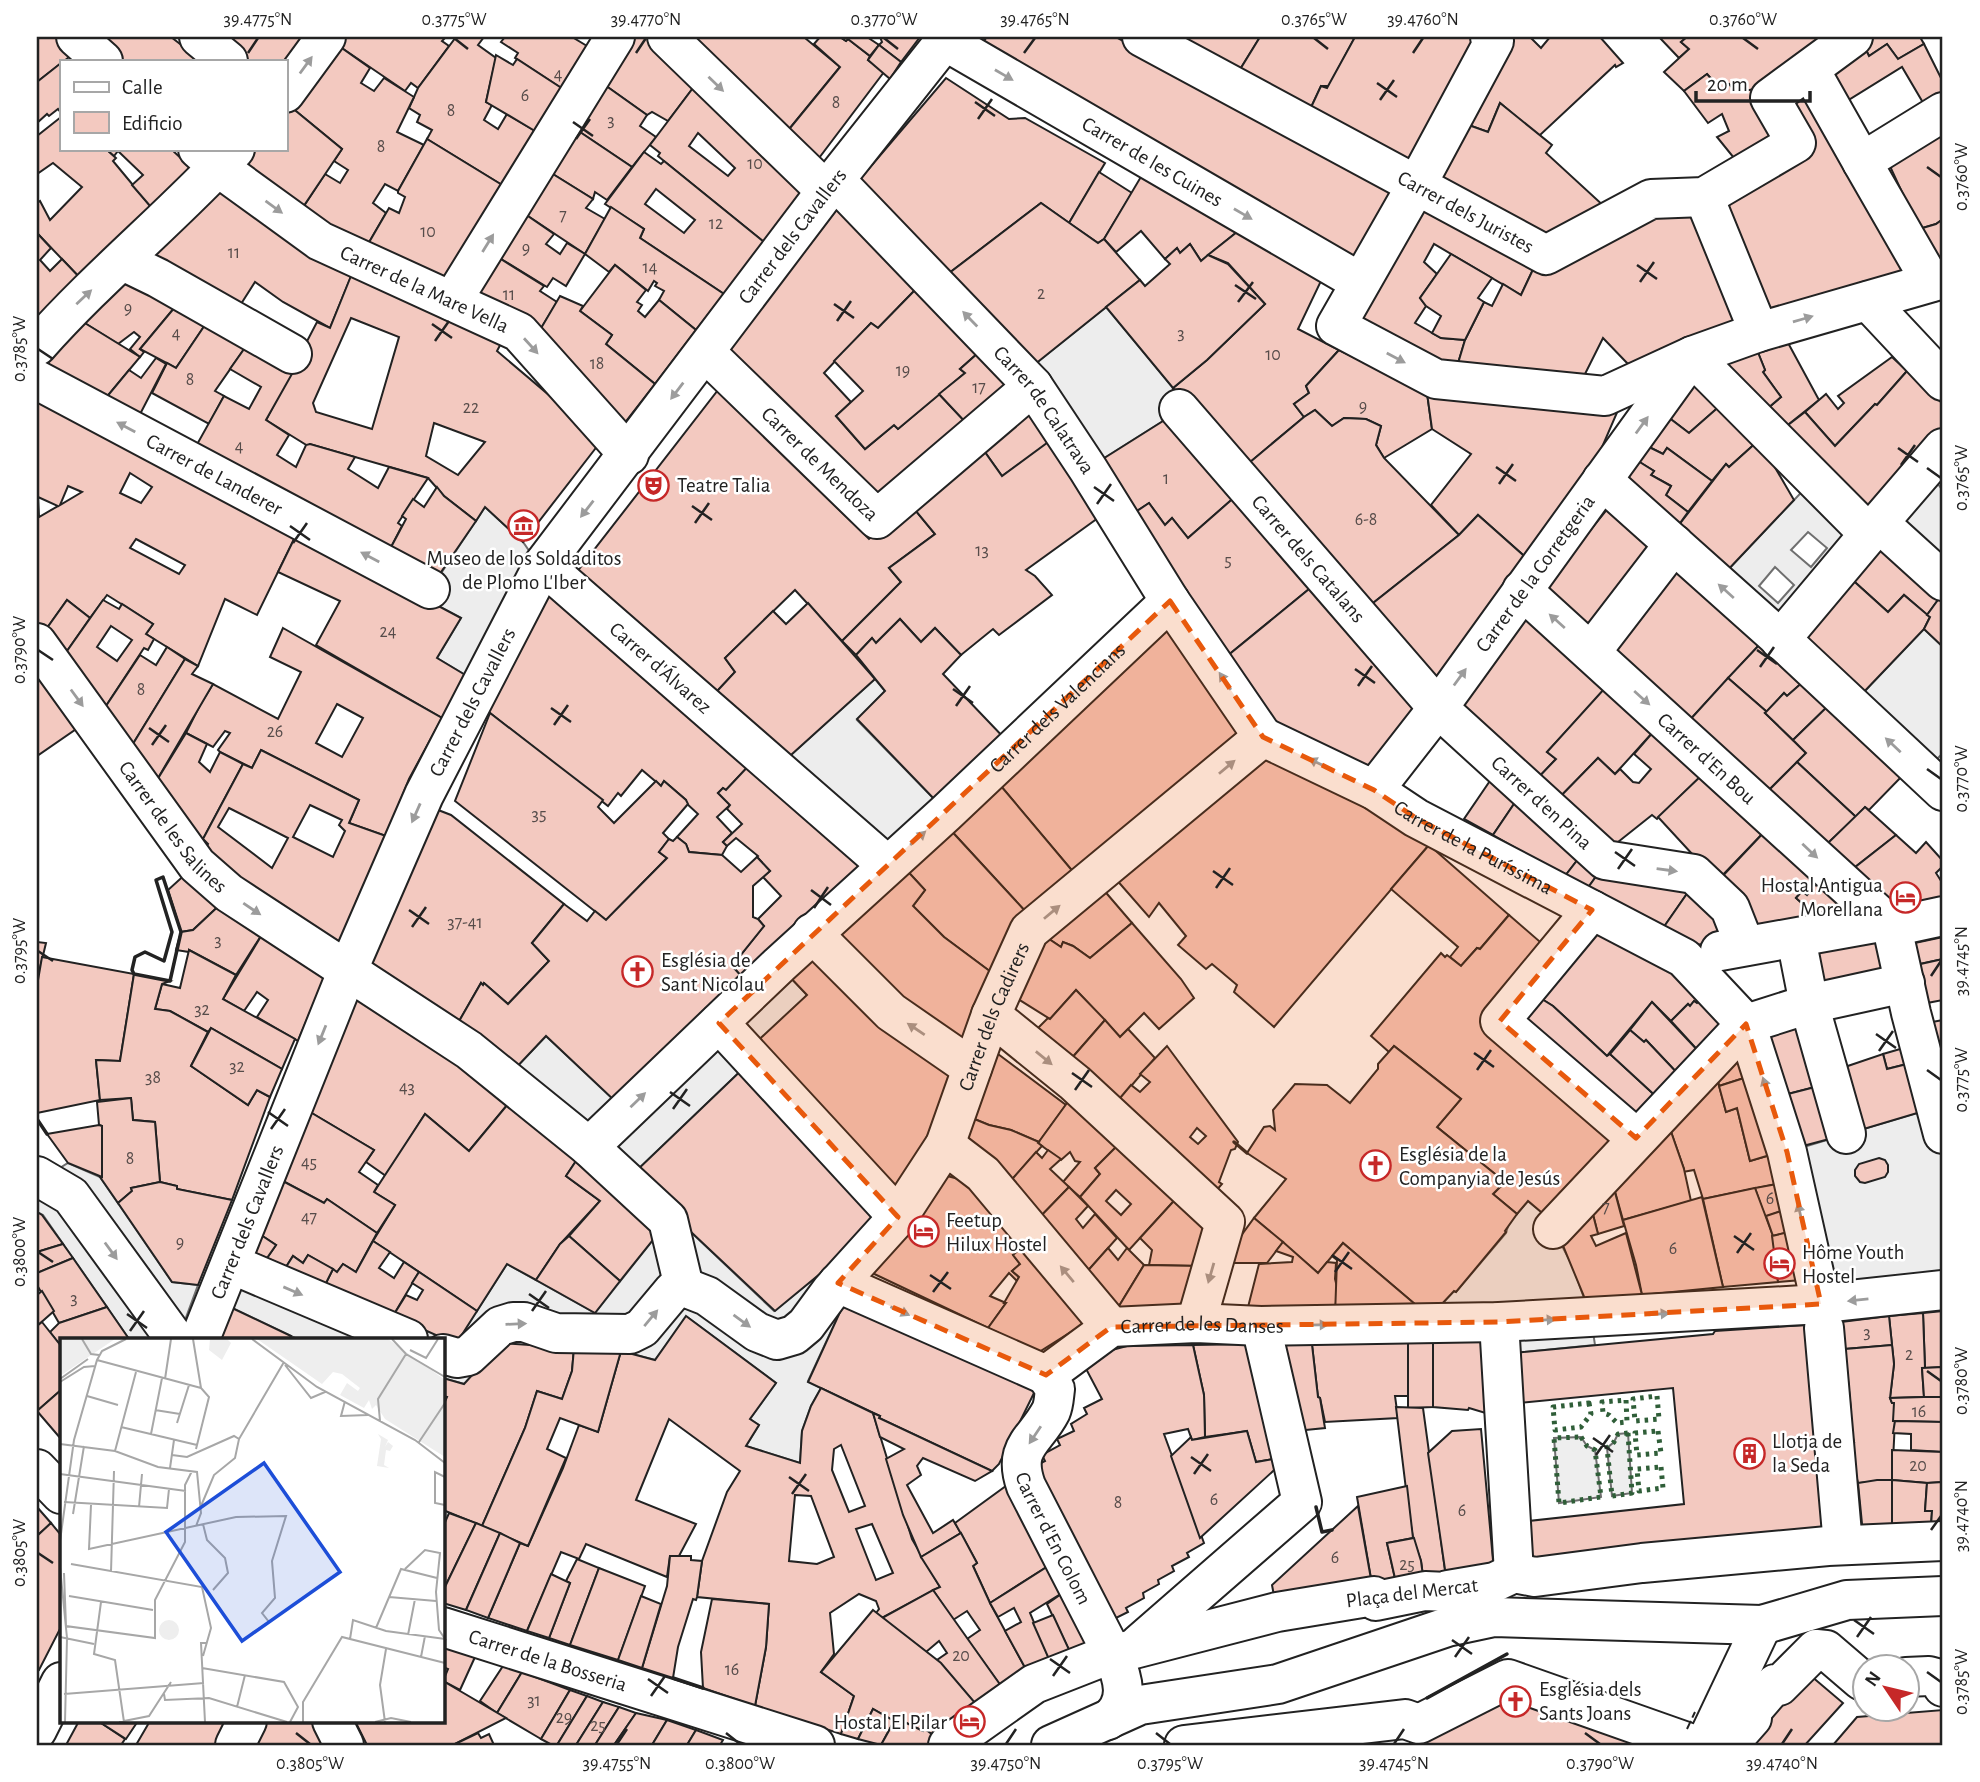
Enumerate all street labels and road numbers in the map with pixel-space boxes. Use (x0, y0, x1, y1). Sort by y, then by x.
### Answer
street label: Carrer de les Cuines (1079, 113, 1227, 211)
street label: Carrer dels Cavallers (734, 164, 850, 308)
street label: Carrer dels Juristes (1394, 167, 1537, 257)
street label: Carrer de la Mare Vella (337, 241, 512, 337)
street label: Carrer de Calatrava (990, 342, 1099, 478)
street label: Carrer de Mendoza (758, 403, 883, 525)
street label: Carrer de Landerer (143, 430, 286, 519)
street label: Carrer dels Catalans (1248, 491, 1369, 626)
street label: Carrer de la Corretgeria (1472, 491, 1599, 656)
street label: Carrer d'Álvarez (606, 618, 716, 717)
street label: Carrer dels Cavallers (425, 624, 519, 780)
street label: Carrer dels Valencians (985, 639, 1129, 777)
street label: Carrer d'En Bou (1654, 709, 1760, 808)
street label: Carrer d'en Pina (1487, 752, 1597, 854)
street label: Carrer de les Salines (115, 757, 231, 897)
street label: Carrer de la Puríssima (1390, 796, 1557, 898)
street label: Carrer dels Cadirers (954, 939, 1033, 1094)
street label: Carrer dels Cavallers (207, 1142, 287, 1302)
street label: Carrer de les Danses (1120, 1312, 1284, 1337)
street label: Carrer d'En Colom (1012, 1470, 1096, 1608)
street label: Plaça del Mercat (1345, 1574, 1480, 1612)
street label: Carrer de la Bosseria (466, 1625, 630, 1695)

